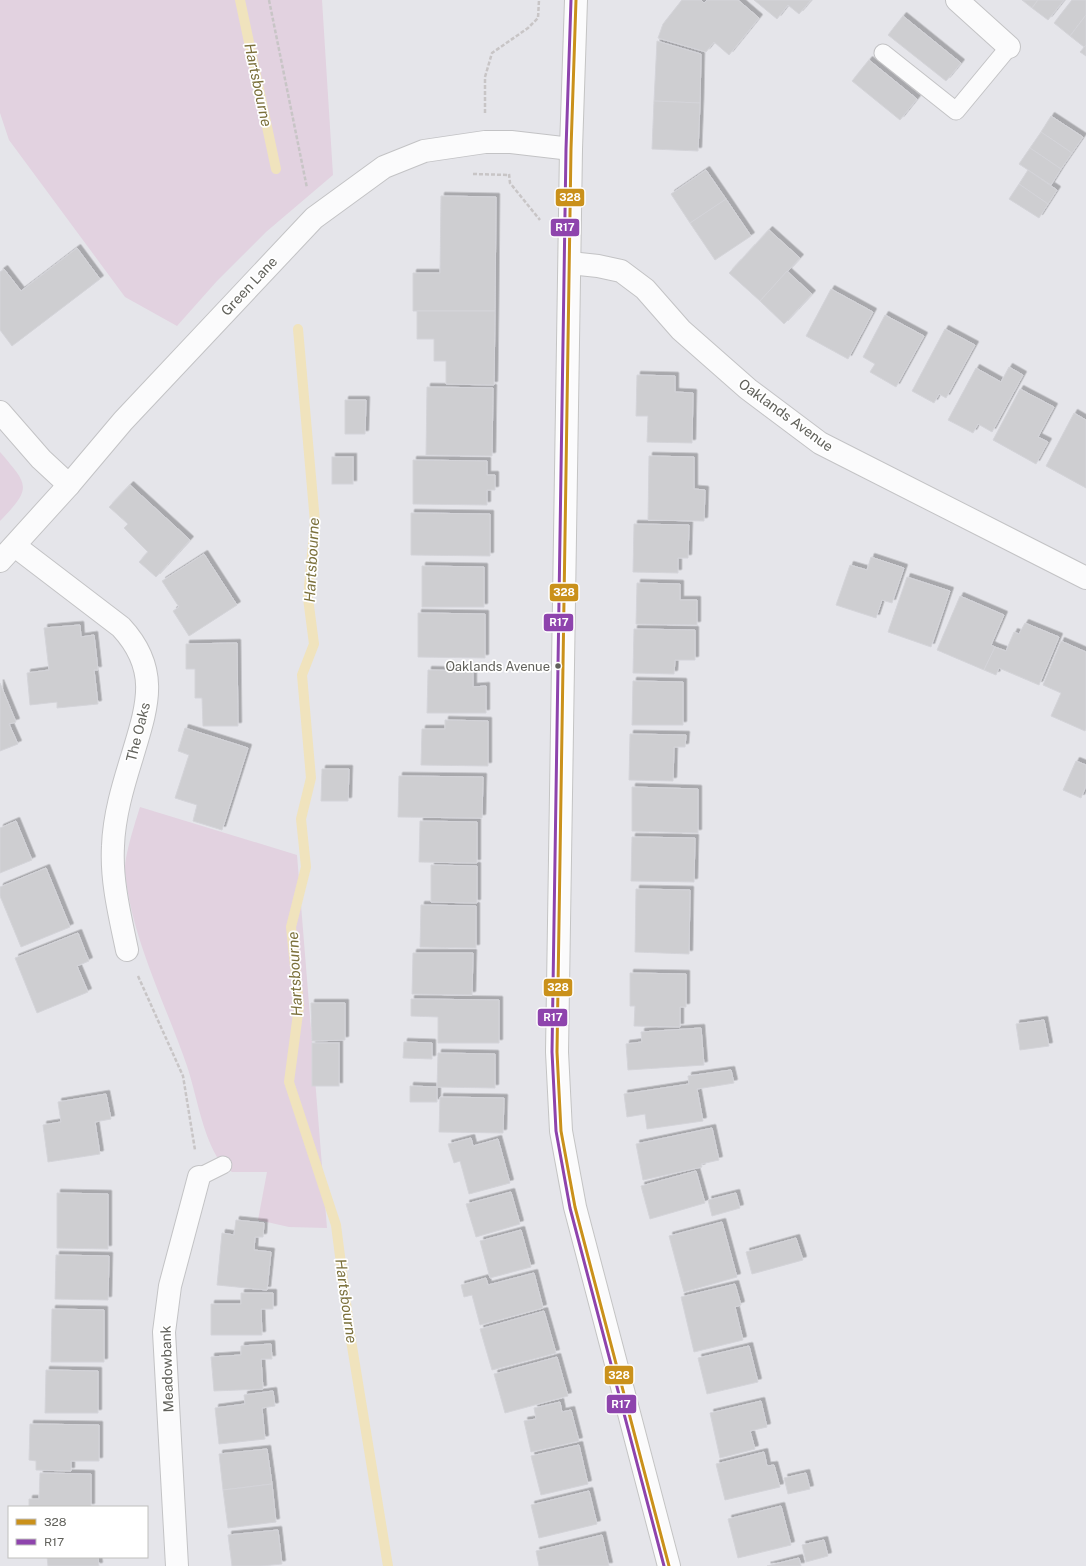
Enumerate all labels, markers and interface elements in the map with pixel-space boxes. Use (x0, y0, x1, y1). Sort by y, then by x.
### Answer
water label: Hartsbourne (241, 42, 276, 128)
line badge: 328 (555, 188, 585, 207)
text: 328 (559, 191, 581, 203)
line badge: R17 (550, 218, 580, 237)
text: R17 (555, 221, 575, 233)
street label: Green Lane (218, 253, 280, 319)
street label: Oaklands Avenue (736, 375, 836, 455)
water label: Hartsbourne (301, 517, 322, 603)
line badge: 328 (549, 583, 579, 602)
text: 328 (553, 586, 575, 598)
line badge: R17 (543, 613, 574, 632)
text: R17 (549, 616, 569, 628)
place label: Oaklands Avenue (445, 659, 550, 674)
marker: Oaklands Avenue (553, 661, 563, 671)
street label: The Oaks (123, 701, 153, 763)
water label: Hartsbourne (284, 931, 305, 1017)
line badge: 328 (543, 978, 573, 997)
text: 328 (547, 981, 569, 993)
line badge: R17 (537, 1008, 568, 1027)
text: R17 (543, 1011, 563, 1023)
water label: Hartsbourne (332, 1258, 361, 1344)
street label: Meadowbank (157, 1325, 177, 1413)
line badge: 328 (604, 1365, 634, 1385)
text: 328 (608, 1369, 630, 1381)
line badge: R17 (606, 1394, 637, 1414)
text: R17 (611, 1398, 631, 1410)
legend (8, 1506, 148, 1558)
text: 328 (44, 1515, 67, 1529)
text: R17 (44, 1535, 64, 1549)

